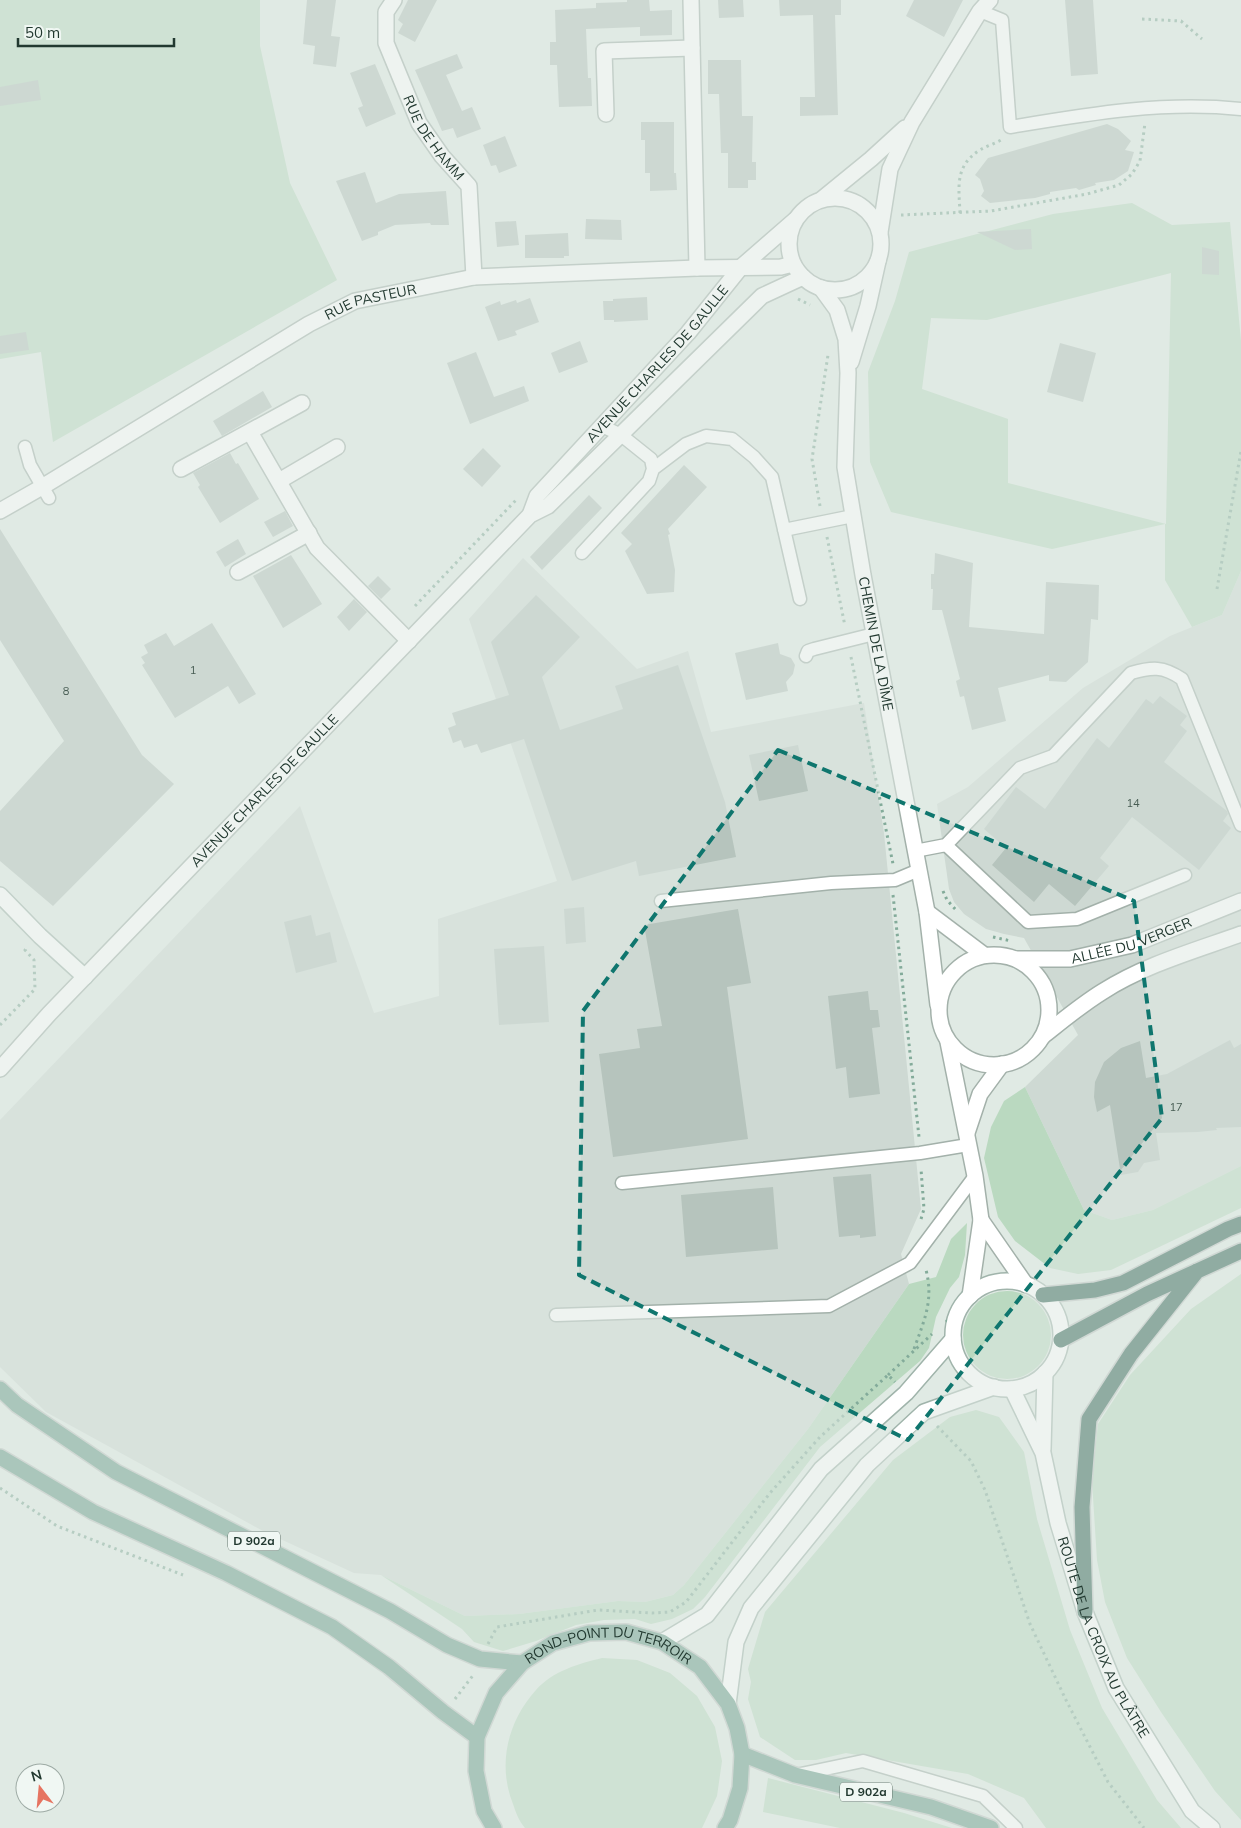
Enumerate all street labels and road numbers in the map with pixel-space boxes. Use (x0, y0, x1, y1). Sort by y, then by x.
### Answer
street label: RUE DE HAMM (399, 92, 468, 184)
street label: RUE PASTEUR (322, 280, 418, 324)
street label: AVENUE CHARLES DE GAULLE (582, 281, 732, 446)
street label: CHEMIN DE LA DÎME (854, 575, 898, 712)
street label: AVENUE CHARLES DE GAULLE (187, 710, 342, 871)
street label: ALLÉE DU VERGER (1069, 913, 1194, 968)
road number: D 902a (228, 1532, 280, 1550)
street label: ROUTE DE LA CROIX AU PLÂTRE (1054, 1534, 1154, 1741)
street label: ROND-POINT DU TERROIR (520, 1657, 698, 1673)
road number: D 902a (840, 1782, 892, 1801)

